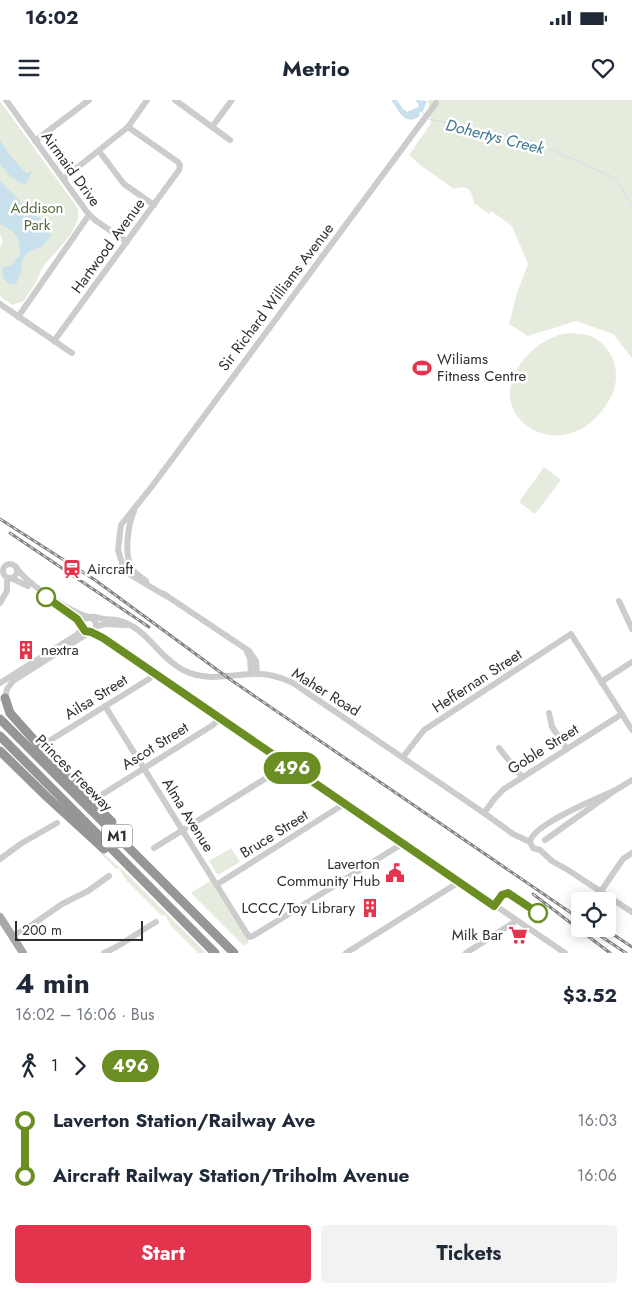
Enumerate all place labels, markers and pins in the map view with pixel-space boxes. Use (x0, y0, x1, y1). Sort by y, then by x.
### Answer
place label: Wiliams Fitness Centre (437, 348, 527, 387)
sports icon: Wiliams Fitness Centre (411, 357, 433, 379)
station icon: Aircraft (61, 558, 83, 580)
place label: Aircraft (87, 558, 134, 580)
unlabelled marker (36, 587, 56, 607)
building icon: nextra (15, 639, 37, 661)
place label: nextra (41, 639, 79, 661)
place label: Laverton Community Hub (277, 853, 380, 892)
public building icon: Laverton Community Hub (384, 862, 406, 884)
place label: LCCC/Toy Library (241, 897, 355, 919)
building icon: LCCC/Toy Library (359, 897, 381, 919)
unlabelled marker (528, 903, 548, 923)
place label: Milk Bar (452, 924, 504, 946)
supermarket icon: Milk Bar (507, 924, 529, 946)

